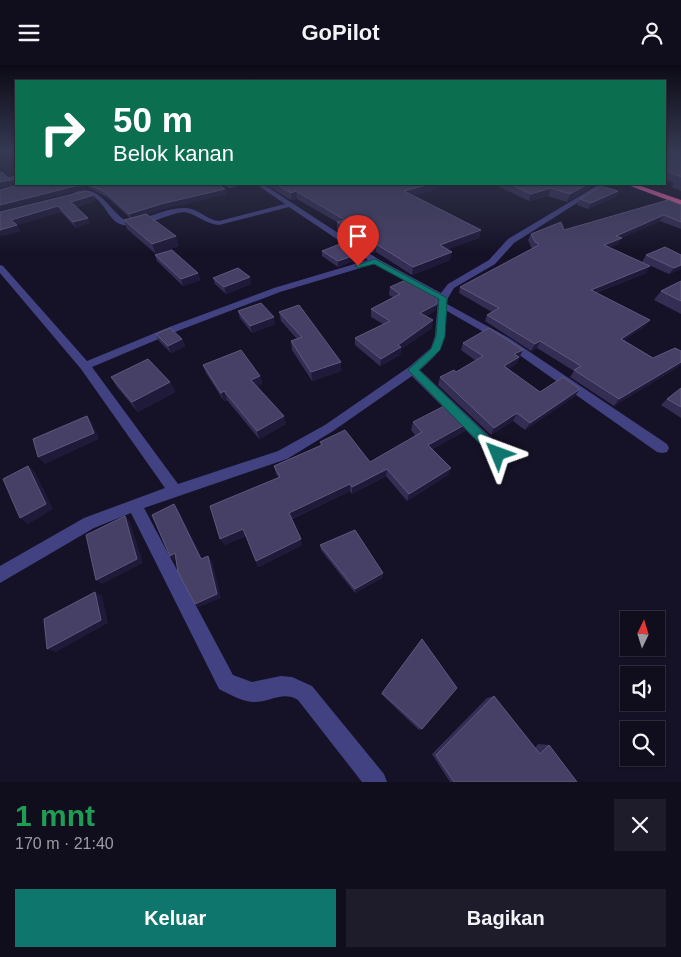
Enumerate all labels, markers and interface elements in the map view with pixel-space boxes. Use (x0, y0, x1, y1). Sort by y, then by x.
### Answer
icon: menu (15, 19, 43, 47)
icon: person (638, 19, 666, 47)
text: GoPilot (301, 20, 380, 45)
icon: right (30, 100, 95, 165)
text: 50 m (113, 100, 193, 139)
text: Belok kanan (113, 141, 234, 166)
pin (337, 215, 379, 266)
icon: arrive (344, 222, 372, 250)
position arrow (471, 427, 523, 479)
north arrow (620, 611, 665, 656)
map controls (620, 611, 665, 766)
button: sound (620, 666, 665, 711)
button: search (620, 721, 665, 766)
text: 1 mnt (15, 799, 95, 832)
button: close (614, 799, 666, 851)
text: 170 m · 21:40 (15, 835, 114, 852)
button: Keluar (15, 889, 336, 947)
button: Bagikan (346, 889, 666, 947)

